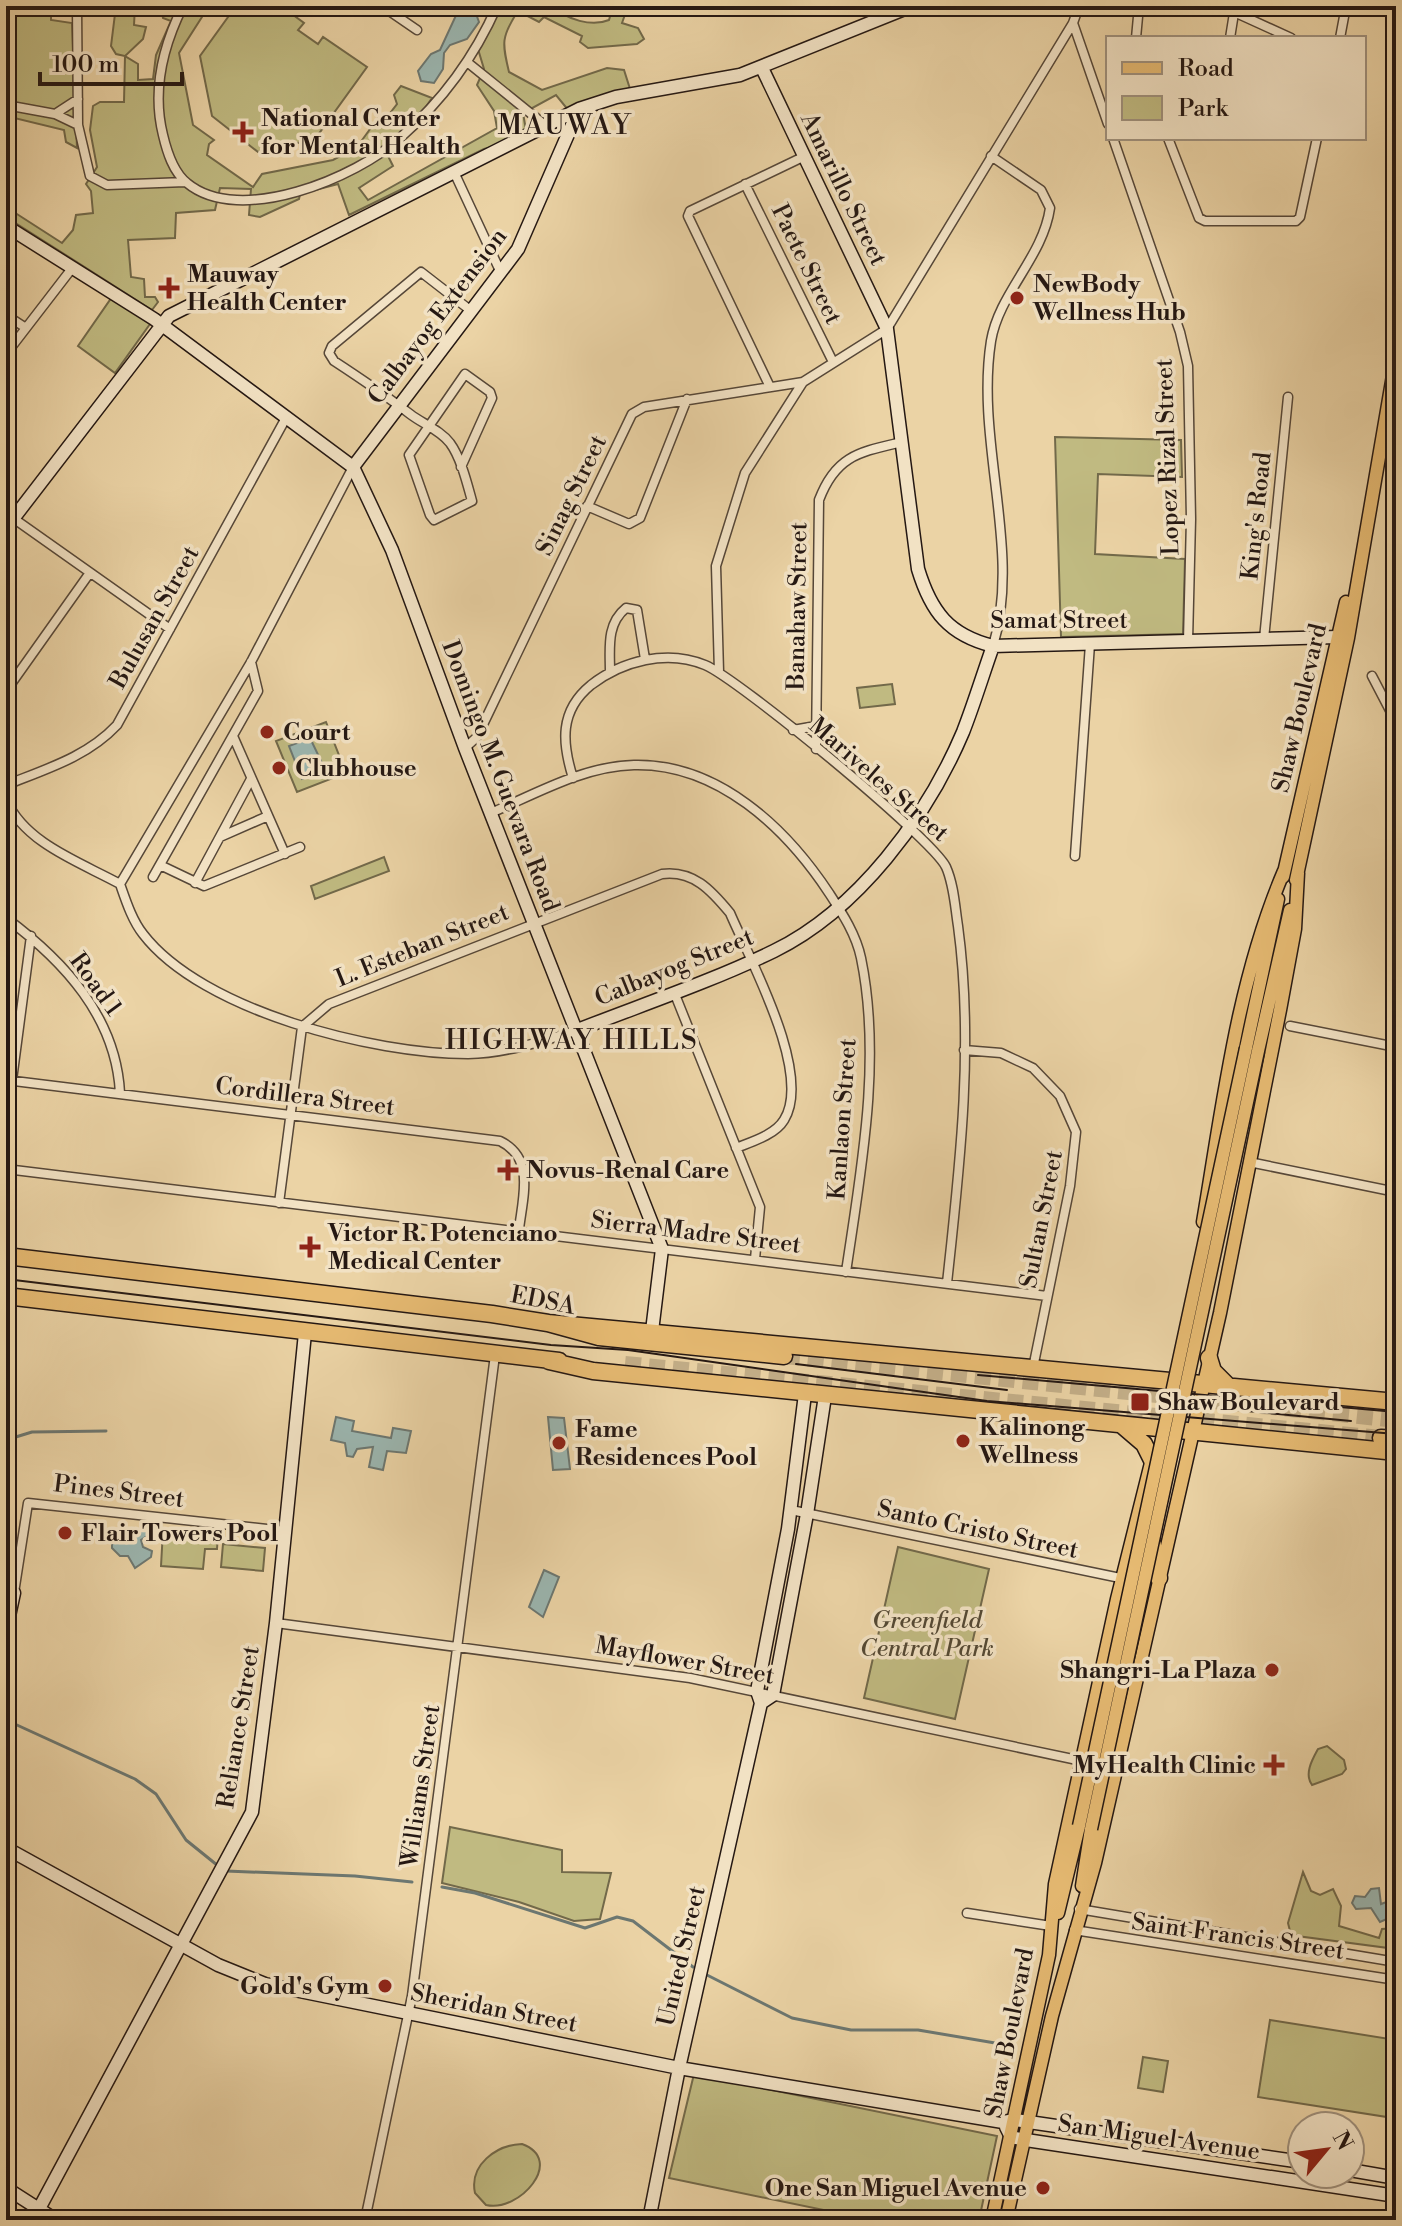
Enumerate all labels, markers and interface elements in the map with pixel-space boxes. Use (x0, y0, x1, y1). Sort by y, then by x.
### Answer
scale bar (40, 36, 182, 86)
legend (1106, 36, 1366, 140)
text: 100 m (52, 50, 119, 80)
text: Road (1178, 54, 1234, 84)
text: Park (1178, 94, 1229, 124)
place label: National Center for Mental Health (261, 104, 461, 162)
street label: Amarillo Street (793, 107, 893, 271)
district label: MAUWAY (497, 108, 633, 143)
marker: National Center for Mental Health (232, 121, 254, 143)
street label: Paete Street (764, 199, 848, 330)
street label: Calbayog Extension (362, 222, 514, 411)
place label: Mauway Health Center (187, 260, 347, 318)
place label: NewBody Wellness Hub (1032, 270, 1186, 328)
marker: Mauway Health Center (158, 277, 180, 299)
marker: NewBody Wellness Hub (1008, 289, 1026, 307)
street label: Lopez Rizal Street (1150, 357, 1186, 556)
street label: Sinag Street (530, 430, 614, 561)
street label: King's Road (1235, 450, 1279, 582)
street label: Banahaw Street (782, 521, 814, 691)
street label: Bulusan Street (103, 540, 207, 695)
street label: Samat Street (990, 606, 1128, 636)
street label: Shaw Boulevard (1266, 620, 1334, 796)
street label: Domingo M. Guevara Road (434, 636, 566, 917)
street label: Mariveles Street (802, 711, 955, 849)
place label: Court (283, 718, 351, 748)
marker: Court (258, 723, 276, 741)
place label: Clubhouse (295, 754, 417, 784)
marker: Clubhouse (270, 759, 288, 777)
street label: L. Esteban Street (331, 897, 514, 994)
street label: Calbayog Street (591, 922, 759, 1013)
street label: Road 1 (62, 947, 129, 1023)
district label: HIGHWAY HILLS (445, 1023, 699, 1058)
street label: Kanlaon Street (822, 1037, 864, 1201)
street label: Cordillera Street (213, 1071, 397, 1123)
street label: Sultan Street (1014, 1147, 1070, 1291)
place label: Novus-Renal Care (526, 1156, 729, 1186)
marker: Novus-Renal Care (497, 1159, 519, 1181)
street label: Sierra Madre Street (589, 1205, 803, 1261)
place label: Victor R. Potenciano Medical Center (327, 1219, 558, 1277)
marker: Victor R. Potenciano Medical Center (299, 1236, 321, 1258)
street label: EDSA (508, 1280, 578, 1322)
place label: Shaw Boulevard (1158, 1388, 1340, 1418)
marker: Shaw Boulevard (1129, 1391, 1151, 1413)
place label: Kalinong Wellness (978, 1413, 1086, 1471)
place label: Fame Residences Pool (575, 1415, 757, 1473)
marker: Kalinong Wellness (954, 1432, 972, 1450)
marker: Fame Residences Pool (550, 1434, 568, 1452)
street label: Pines Street (52, 1469, 186, 1515)
street label: Santo Cristo Street (875, 1494, 1081, 1566)
place label: Flair Towers Pool (81, 1519, 278, 1549)
marker: Flair Towers Pool (56, 1524, 74, 1542)
park label: Greenfield Central Park (860, 1606, 994, 1664)
street label: Mayflower Street (593, 1630, 777, 1692)
street label: Reliance Street (211, 1643, 267, 1811)
place label: Shangri-La Plaza (1060, 1656, 1257, 1686)
marker: Shangri-La Plaza (1263, 1661, 1281, 1679)
street label: Williams Street (395, 1702, 447, 1871)
place label: MyHealth Clinic (1073, 1751, 1256, 1781)
marker: MyHealth Clinic (1263, 1754, 1285, 1776)
street label: United Street (651, 1883, 713, 2029)
street label: Saint Francis Street (1130, 1907, 1347, 1967)
street label: Shaw Boulevard (979, 1945, 1041, 2121)
place label: Gold's Gym (240, 1972, 369, 2002)
marker: Gold's Gym (376, 1977, 394, 1995)
street label: Sheridan Street (408, 1978, 580, 2040)
street label: San Miguel Avenue (1056, 2109, 1262, 2167)
north arrow (1286, 2110, 1366, 2190)
text: N (1326, 2127, 1358, 2156)
place label: One San Miguel Avenue (765, 2174, 1027, 2204)
marker: One San Miguel Avenue (1034, 2179, 1052, 2197)

